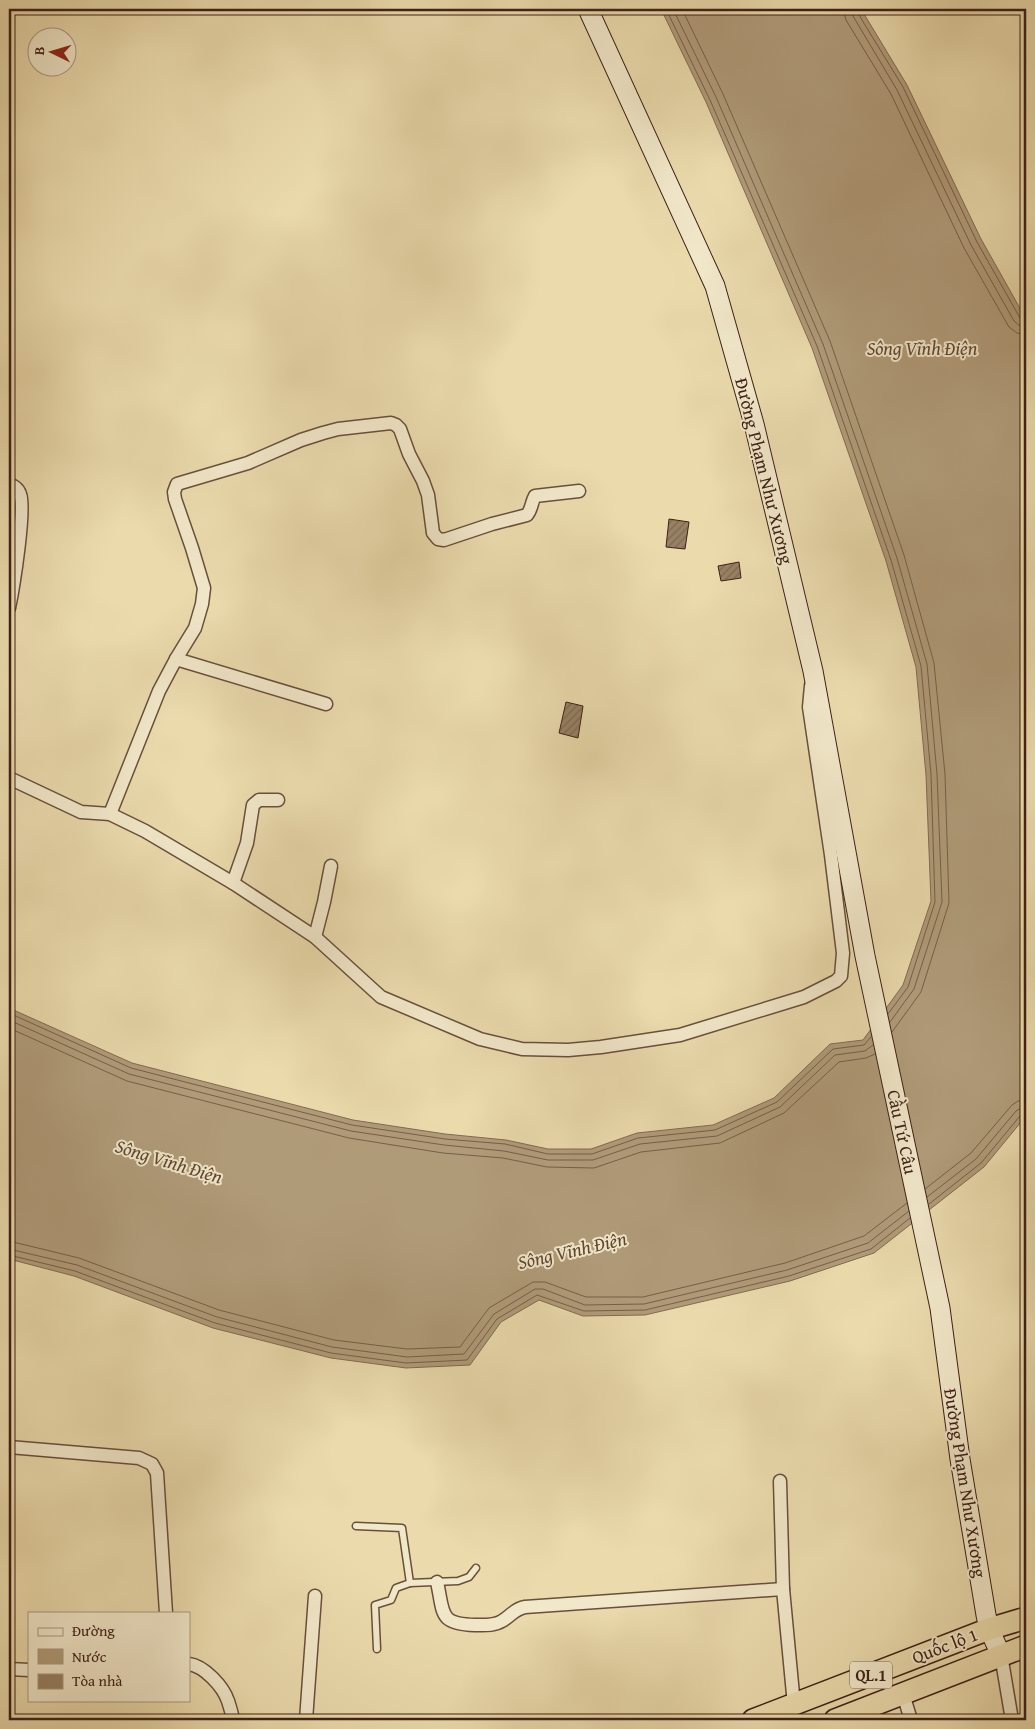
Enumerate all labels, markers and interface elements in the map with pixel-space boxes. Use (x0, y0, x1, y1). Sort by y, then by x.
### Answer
north arrow (28, 28, 78, 78)
text: B (29, 46, 49, 56)
water label: Sông Vĩnh Điện (867, 334, 978, 362)
street label: Đường Phạm Như Xương (728, 375, 801, 567)
street label: Cầu Tứ Câu (880, 1087, 925, 1177)
water label: Sông Vĩnh Điện (112, 1131, 226, 1191)
water label: Sông Vĩnh Điện (515, 1224, 629, 1276)
street label: Đường Phạm Như Xương (937, 1386, 994, 1579)
legend (28, 1612, 190, 1702)
text: Đường (72, 1620, 115, 1641)
street label: Quốc lộ 1 (908, 1621, 982, 1670)
text: Nước (72, 1646, 107, 1667)
road number: QL.1 (850, 1662, 892, 1688)
text: Tòa nhà (72, 1670, 122, 1691)

